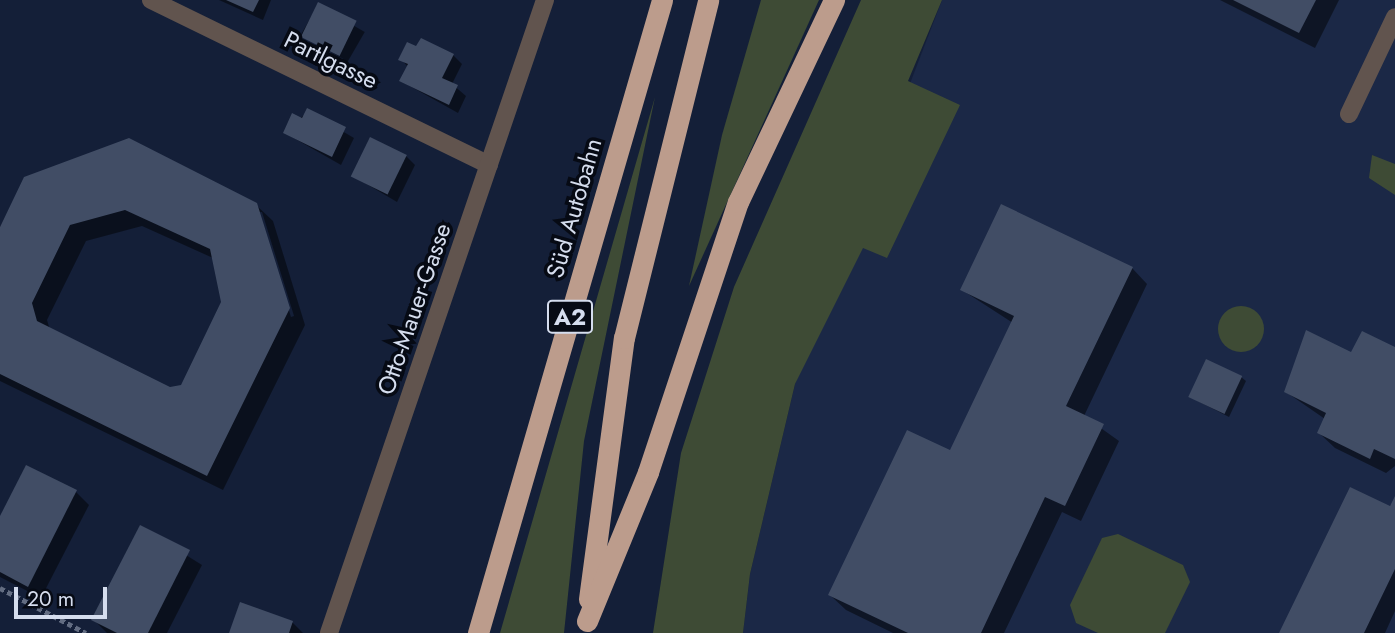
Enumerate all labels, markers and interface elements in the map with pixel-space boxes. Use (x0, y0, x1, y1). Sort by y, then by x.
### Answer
street label: Partlgasse (280, 25, 382, 95)
street label: Süd Autobahn (540, 135, 608, 281)
street label: Otto-Mauer-Gasse (371, 219, 457, 399)
road number: A2 (546, 298, 594, 336)
scale bar (18, 574, 110, 618)
text: 20 m (27, 584, 74, 614)

